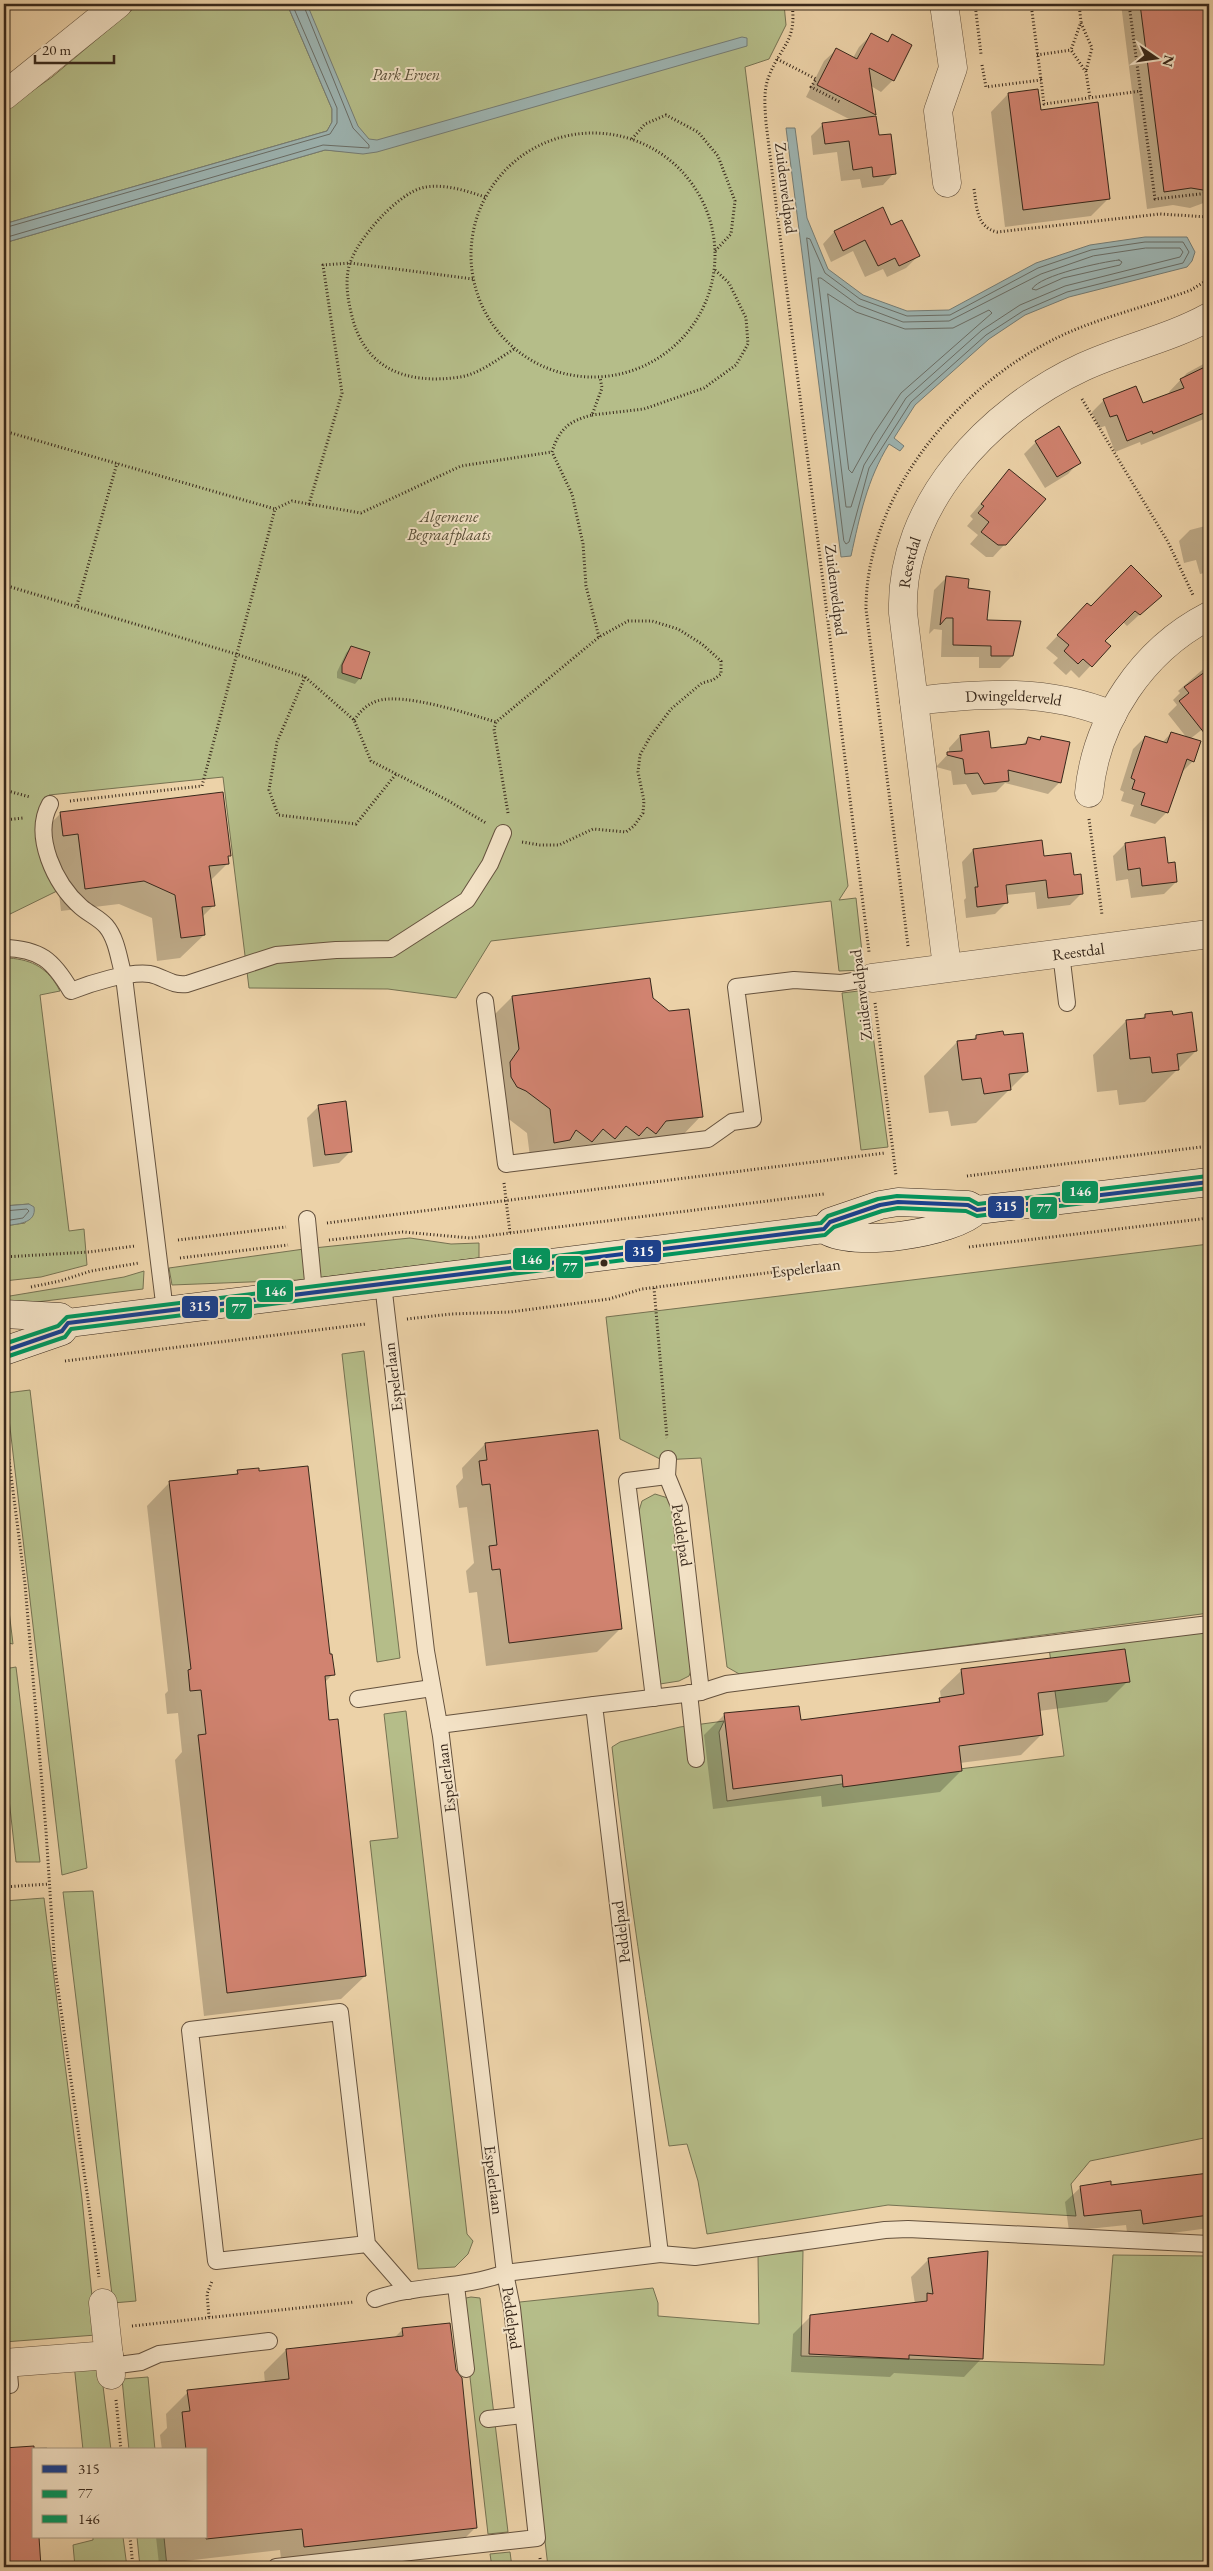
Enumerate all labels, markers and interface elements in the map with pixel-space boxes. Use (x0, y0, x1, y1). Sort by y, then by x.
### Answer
scale bar (35, 32, 114, 64)
north arrow (1130, 32, 1180, 82)
text: 20 m (42, 40, 71, 59)
text: N (1158, 53, 1179, 69)
park label: Park Erven (372, 64, 440, 85)
street label: Zuidenveldpad (770, 141, 802, 236)
park label: Algemene Begraafplaats (406, 506, 491, 545)
street label: Reestdal (893, 533, 925, 589)
street label: Zuidenveldpad (820, 543, 852, 638)
street label: Dwingelderveld (965, 684, 1065, 711)
street label: Reestdal (1051, 937, 1106, 965)
street label: Zuidenveldpad (845, 947, 877, 1042)
line badge: 146 (1061, 1180, 1099, 1204)
text: 146 (1069, 1182, 1092, 1200)
line badge: 315 (987, 1195, 1025, 1219)
line badge: 77 (1029, 1196, 1058, 1220)
text: 315 (995, 1197, 1017, 1215)
text: 77 (1037, 1199, 1052, 1217)
line badge: 315 (624, 1239, 662, 1263)
text: 315 (632, 1242, 654, 1260)
line badge: 146 (512, 1247, 551, 1271)
text: 146 (520, 1250, 543, 1268)
street label: Espelerlaan (770, 1253, 842, 1283)
line badge: 77 (555, 1255, 584, 1279)
text: 77 (563, 1258, 578, 1276)
unlabelled marker (599, 1258, 609, 1268)
line badge: 146 (256, 1279, 294, 1303)
text: 146 (264, 1282, 287, 1300)
line badge: 315 (181, 1295, 219, 1319)
line badge: 77 (225, 1296, 253, 1320)
text: 315 (189, 1297, 211, 1315)
text: 77 (232, 1299, 247, 1317)
street label: Espelerlaan (378, 1341, 408, 1413)
street label: Peddelpad (667, 1502, 697, 1569)
street label: Espelerlaan (431, 1742, 461, 1814)
street label: Peddelpad (607, 1899, 635, 1964)
street label: Espelerlaan (479, 2144, 509, 2216)
street label: Peddelpad (497, 2285, 527, 2351)
legend (32, 2448, 208, 2538)
text: 315 (78, 2459, 100, 2478)
text: 77 (78, 2483, 93, 2502)
text: 146 (78, 2509, 100, 2528)

